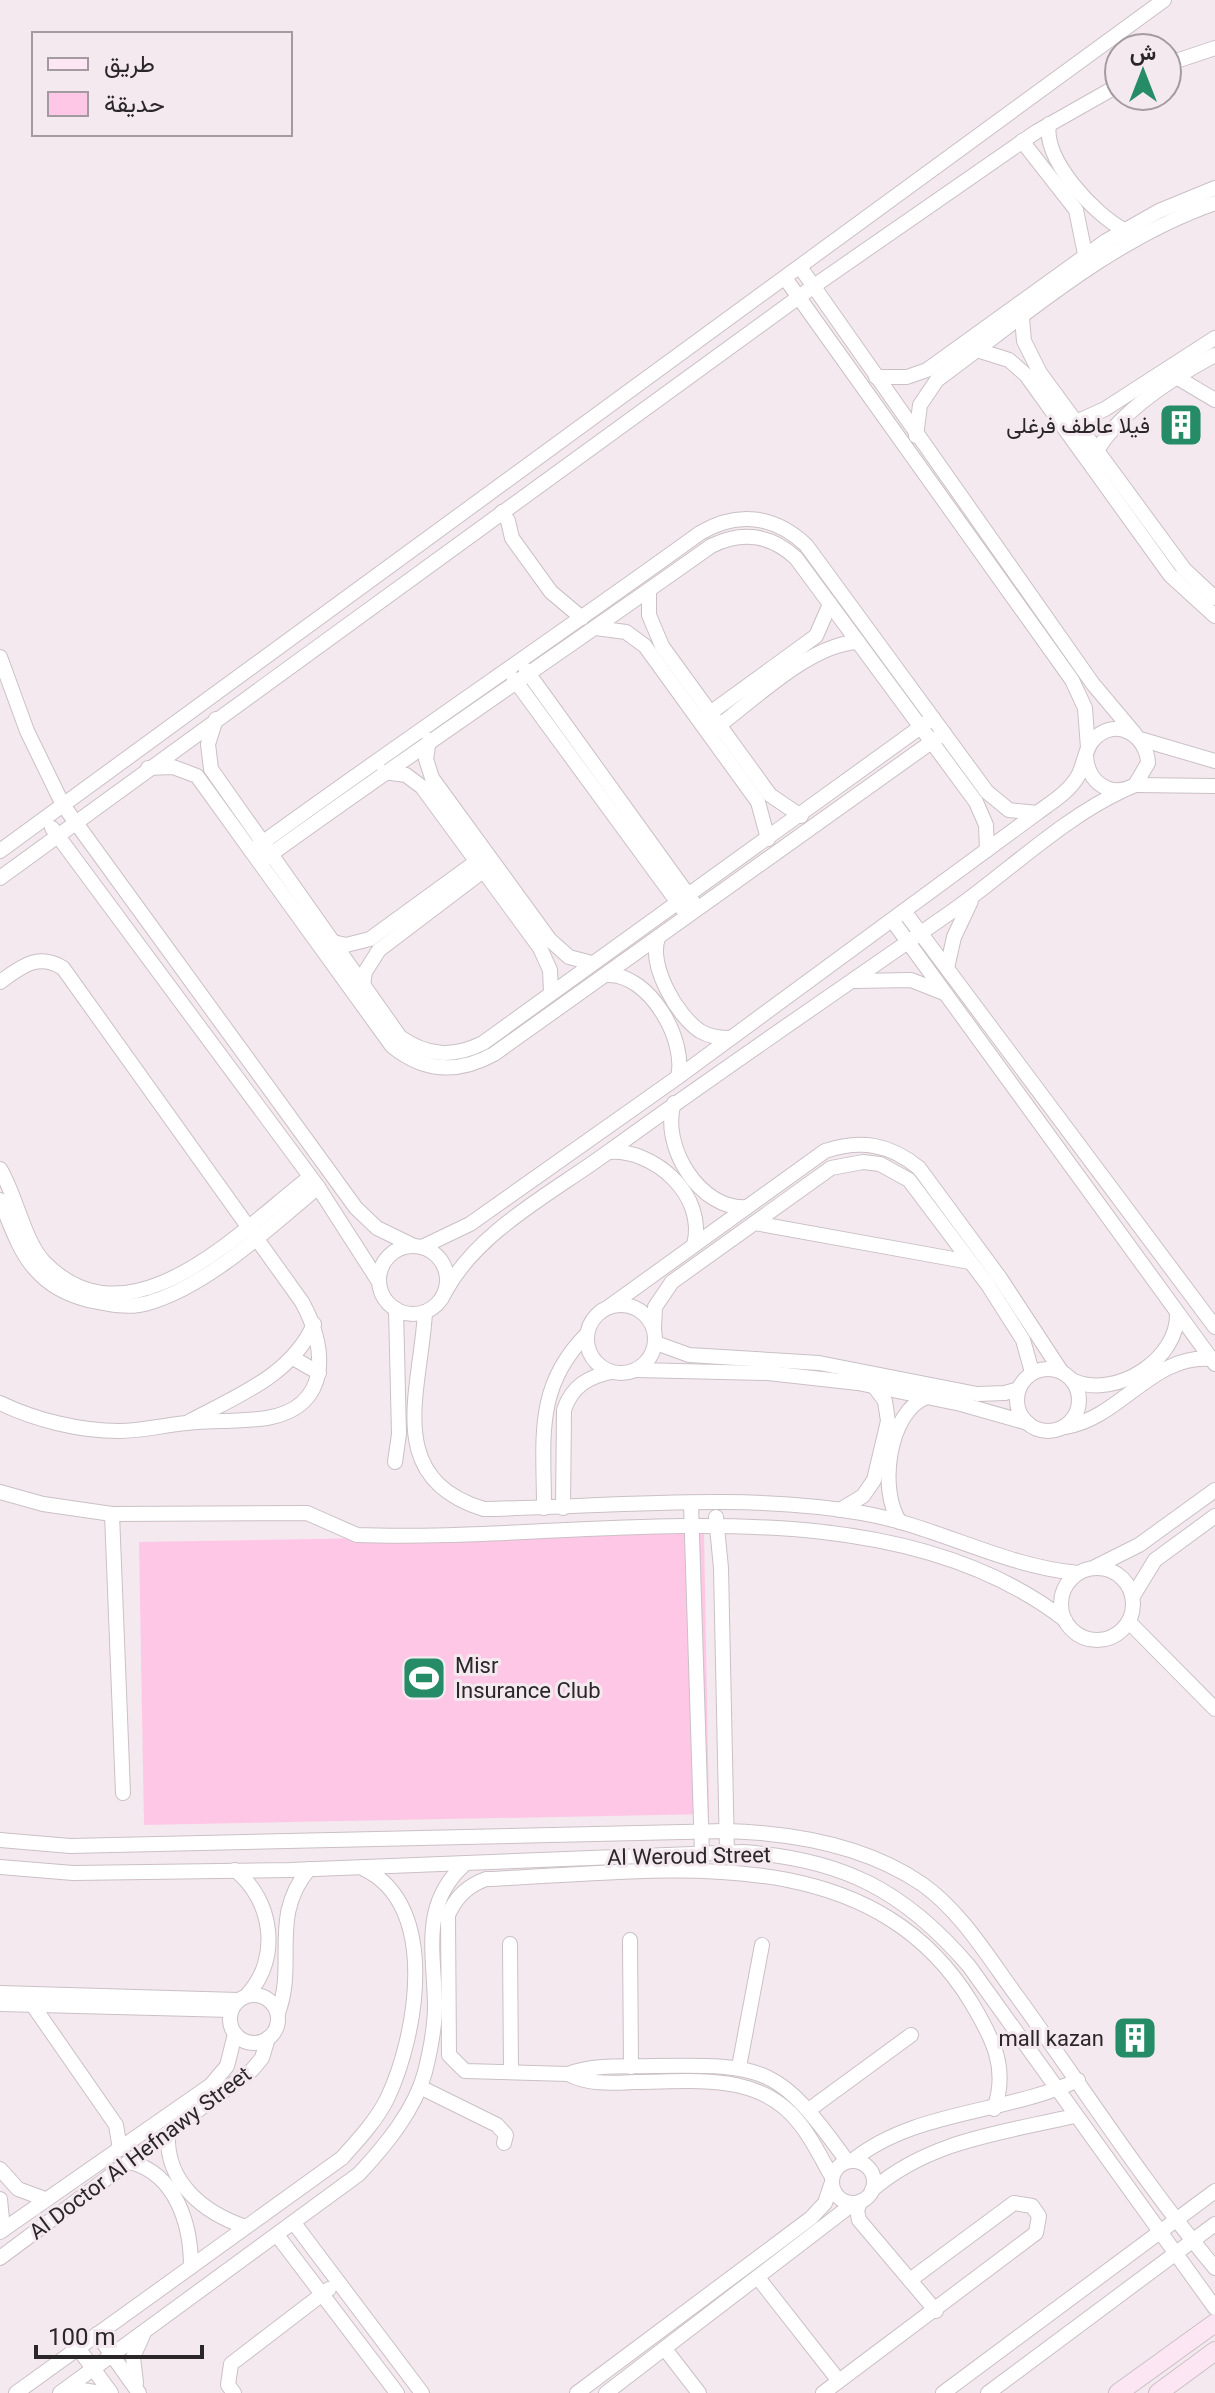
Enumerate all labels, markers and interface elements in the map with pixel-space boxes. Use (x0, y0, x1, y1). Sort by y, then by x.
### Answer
legend (32, 32, 292, 136)
north arrow (1103, 32, 1183, 112)
text: ش (1130, 40, 1156, 66)
text: طريق (104, 50, 155, 79)
text: حديقة (104, 90, 165, 118)
building icon: فيلا عاطف فرغلى (1157, 401, 1205, 449)
place label: فيلا عاطف فرغلى (1006, 413, 1150, 439)
place label: Misr Insurance Club (455, 1653, 601, 1703)
sports icon: Misr Insurance Club (400, 1654, 448, 1702)
street label: Al Weroud Street (607, 1842, 771, 1870)
building icon: mall kazan (1111, 2014, 1159, 2062)
place label: mall kazan (998, 2026, 1104, 2051)
street label: Al Doctor Al Hefnawy Street (24, 2062, 256, 2244)
scale bar (36, 2309, 202, 2359)
text: 100 m (48, 2323, 115, 2351)

